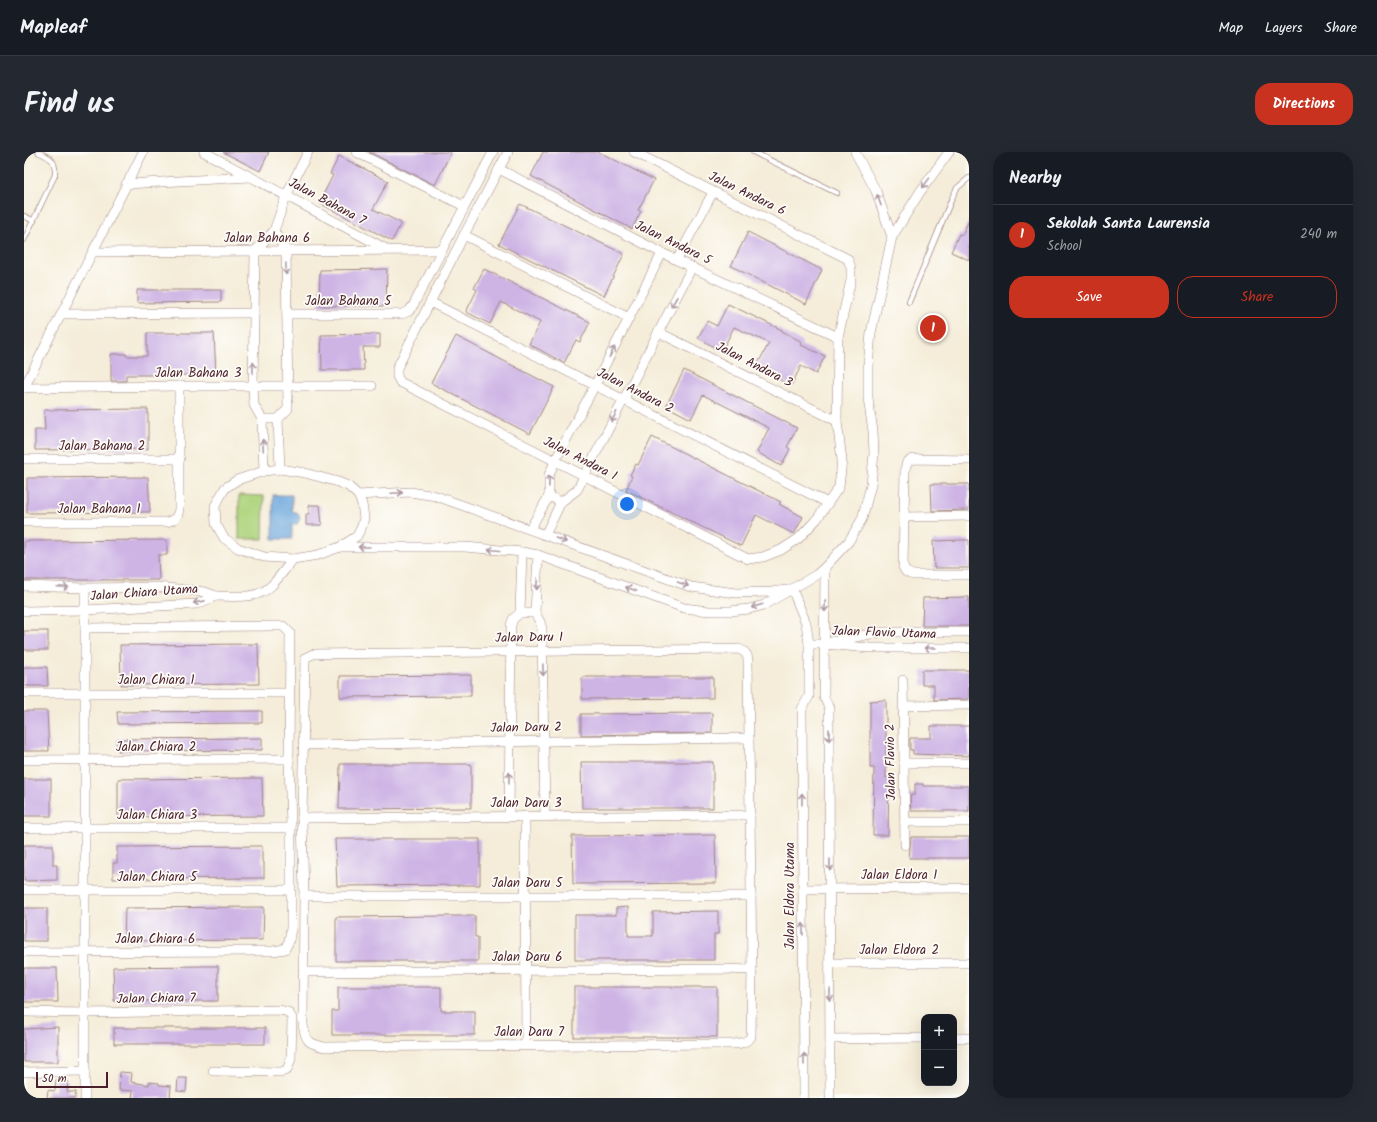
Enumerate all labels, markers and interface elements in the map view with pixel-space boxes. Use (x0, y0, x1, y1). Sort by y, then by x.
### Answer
text: Mapleaf (20, 13, 87, 43)
text: Map (1219, 17, 1243, 39)
text: Layers (1265, 17, 1303, 39)
text: Share (1325, 17, 1357, 39)
text: Find us (24, 82, 115, 127)
button: Directions (1255, 83, 1353, 125)
text: Nearby (1009, 165, 1061, 192)
street label: Jalan Andara 6 (705, 166, 789, 222)
street label: Jalan Bahana 7 (284, 173, 370, 232)
one-way arrow (922, 178, 930, 189)
one-way arrow (874, 194, 882, 206)
text: Sekolah Santa Laurensia (1047, 212, 1210, 236)
street label: Jalan Andara 5 (631, 215, 716, 271)
text: 1 (1020, 224, 1024, 245)
text: 240 m (1300, 224, 1337, 245)
street label: Jalan Bahana 6 (224, 228, 310, 249)
text: School (1047, 236, 1082, 257)
one-way arrow (282, 262, 290, 275)
button: Save (1009, 276, 1169, 318)
button: Share (1177, 276, 1337, 318)
street label: Jalan Bahana 5 (305, 291, 392, 312)
one-way arrow (670, 296, 678, 308)
pin: 1 (920, 313, 946, 343)
street label: Jalan Andara 3 (712, 337, 796, 393)
one-way arrow (609, 346, 616, 358)
one-way arrow (249, 362, 257, 375)
street label: Jalan Bahana 3 (155, 363, 241, 384)
street label: Jalan Andara 2 (593, 363, 677, 419)
one-way arrow (610, 411, 617, 423)
street label: Jalan Andara 1 (539, 431, 621, 487)
street label: Jalan Bahana 2 (59, 436, 145, 457)
one-way arrow (260, 439, 267, 452)
one-way arrow (546, 475, 553, 488)
one-way arrow (390, 489, 403, 497)
your location (617, 494, 637, 514)
street label: Jalan Bahana 1 (57, 499, 141, 520)
one-way arrow (554, 537, 566, 545)
one-way arrow (358, 543, 371, 551)
one-way arrow (488, 546, 501, 553)
one-way arrow (533, 577, 540, 590)
street label: Jalan Chiara Utama (89, 579, 199, 607)
one-way arrow (676, 581, 689, 588)
one-way arrow (56, 583, 69, 590)
one-way arrow (626, 584, 638, 592)
one-way arrow (193, 599, 206, 607)
one-way arrow (821, 599, 828, 612)
one-way arrow (751, 603, 764, 611)
street label: Jalan Flavio Utama (831, 621, 937, 645)
street label: Jalan Daru 1 (495, 627, 563, 649)
one-way arrow (924, 644, 937, 652)
one-way arrow (539, 663, 547, 676)
street label: Jalan Chiara 1 (117, 670, 195, 691)
street label: Jalan Daru 2 (490, 717, 562, 739)
street label: Jalan Flavio 2 (880, 723, 902, 801)
one-way arrow (825, 728, 833, 741)
street label: Jalan Chiara 2 (116, 737, 196, 758)
one-way arrow (506, 772, 513, 785)
street label: Jalan Daru 3 (490, 793, 562, 814)
one-way arrow (798, 793, 806, 806)
street label: Jalan Chiara 3 (117, 805, 197, 826)
street label: Jalan Eldora Utama (780, 842, 801, 950)
one-way arrow (826, 858, 834, 871)
street label: Jalan Eldora 1 (861, 865, 937, 886)
street label: Jalan Chiara 5 (117, 867, 198, 888)
street label: Jalan Daru 5 (492, 873, 563, 894)
one-way arrow (799, 923, 807, 936)
street label: Jalan Chiara 6 (115, 929, 195, 950)
street label: Jalan Eldora 2 (859, 940, 939, 961)
street label: Jalan Daru 6 (491, 947, 563, 968)
street label: Jalan Chiara 7 (116, 988, 197, 1010)
one-way arrow (826, 988, 834, 1001)
map controls (921, 1014, 957, 1086)
button: + (921, 1014, 957, 1050)
street label: Jalan Daru 7 (494, 1022, 565, 1043)
button: − (921, 1050, 957, 1086)
one-way arrow (800, 1053, 807, 1066)
scale bar (36, 1070, 108, 1089)
text: 50 m (42, 1070, 67, 1088)

